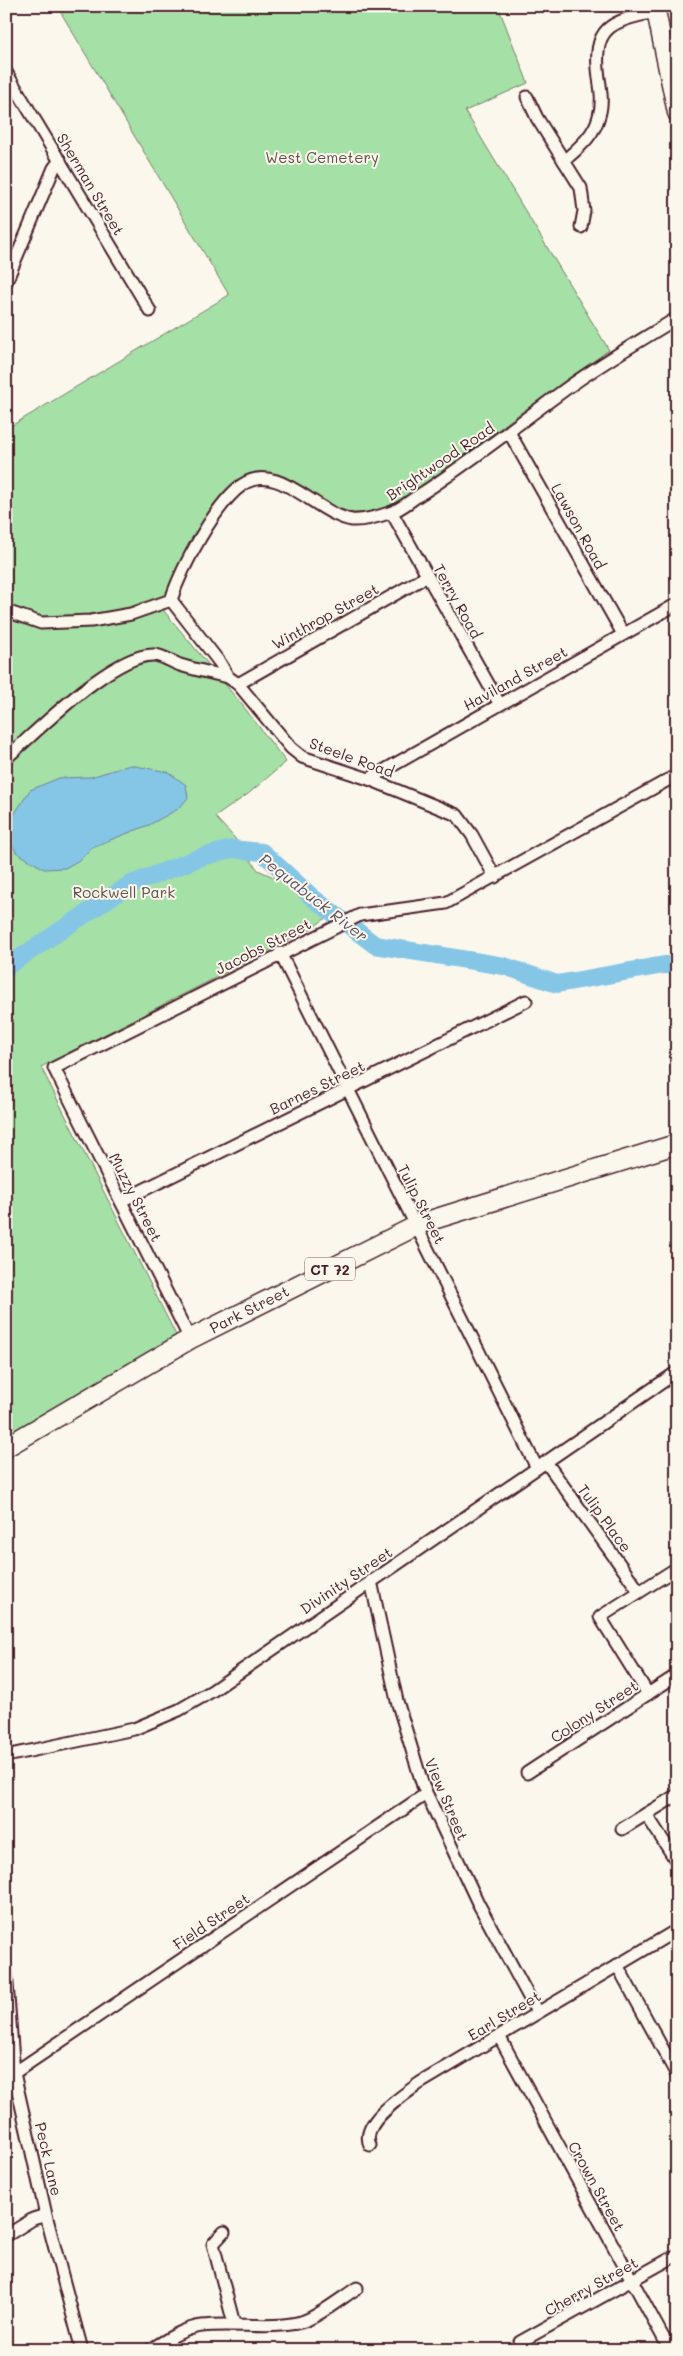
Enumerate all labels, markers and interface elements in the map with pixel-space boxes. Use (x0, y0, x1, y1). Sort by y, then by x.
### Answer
street label: Sherman Street (53, 129, 129, 239)
park label: West Cemetery (265, 147, 379, 167)
street label: Brightwood Road (382, 417, 498, 505)
street label: Lawson Road (547, 479, 611, 573)
street label: Terry Road (429, 560, 487, 642)
street label: Winthrop Street (268, 578, 382, 654)
street label: Haviland Street (459, 641, 571, 715)
street label: Steele Road (307, 732, 397, 782)
water label: Pequabuck River (255, 848, 373, 946)
park label: Rockwell Park (73, 882, 175, 902)
street label: Jacobs Street (212, 913, 314, 979)
street label: Barnes Street (266, 1055, 368, 1119)
street label: Muzzy Street (105, 1149, 167, 1245)
street label: Tulip Street (393, 1161, 451, 1247)
road number: CT 72 (305, 1258, 355, 1280)
street label: Park Street (206, 1280, 292, 1338)
street label: Tulip Place (574, 1480, 636, 1556)
street label: Divinity Street (296, 1542, 396, 1618)
street label: Colony Street (546, 1675, 642, 1747)
street label: View Street (421, 1755, 473, 1843)
street label: Field Street (169, 1888, 253, 1954)
street label: Earl Street (464, 1985, 544, 2045)
street label: Peck Lane (31, 2120, 67, 2198)
street label: Crown Street (564, 2138, 630, 2234)
street label: Cherry Street (541, 2252, 641, 2320)

